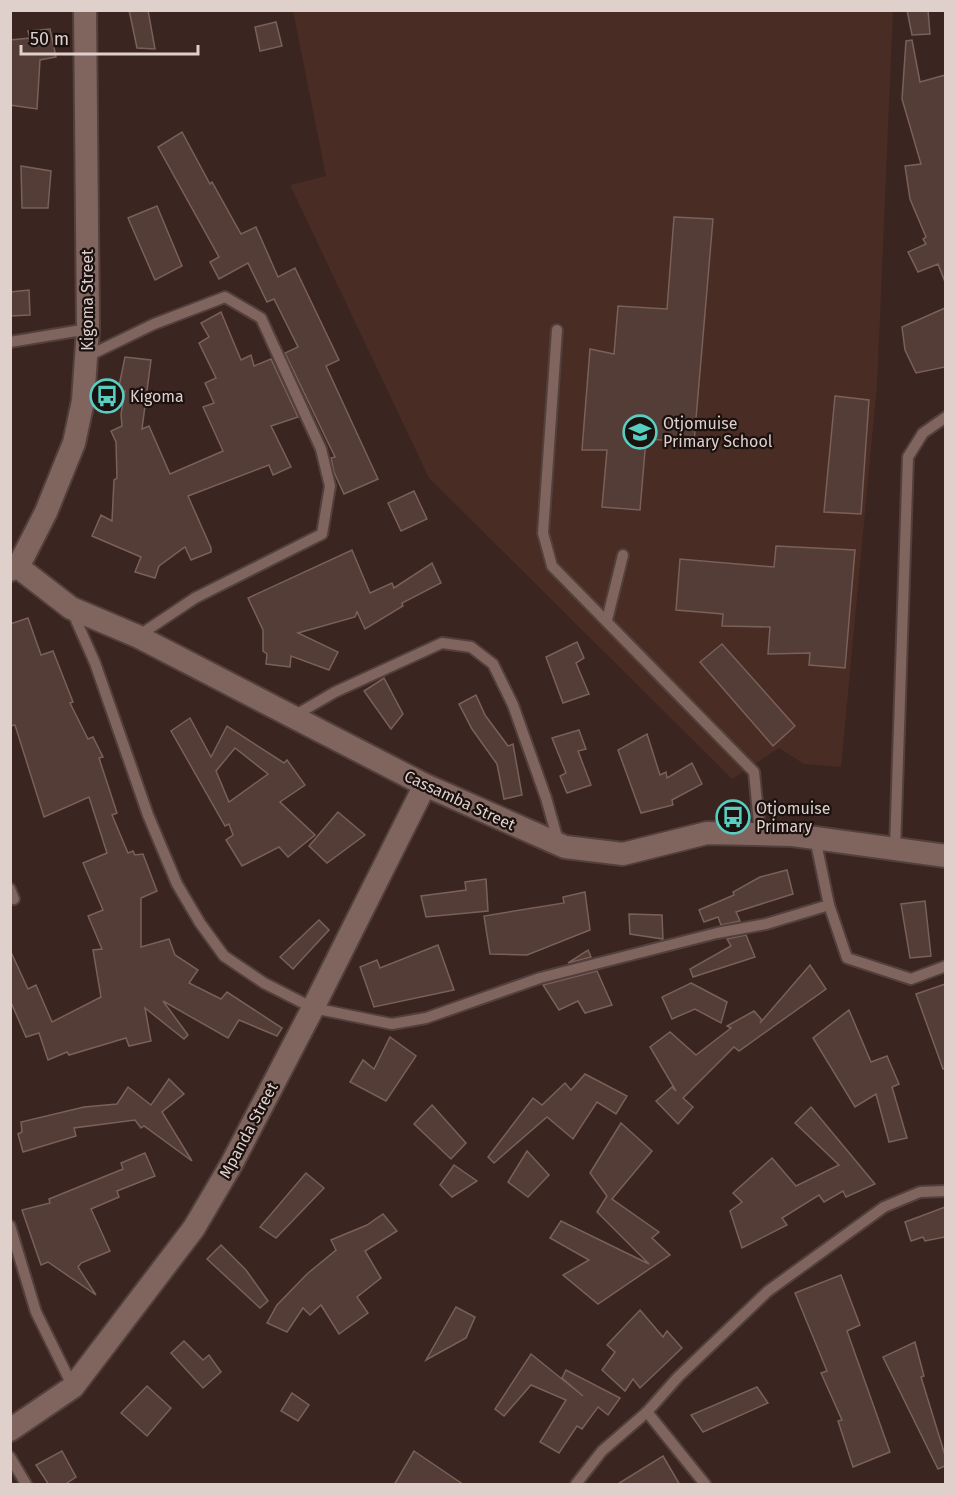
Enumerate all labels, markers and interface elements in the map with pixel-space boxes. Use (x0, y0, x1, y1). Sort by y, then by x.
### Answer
scale bar (21, 18, 198, 56)
text: 50 m (30, 28, 69, 50)
street label: Kigoma Street (78, 249, 97, 351)
bus stop icon: Kigoma (89, 378, 125, 414)
place label: Kigoma (130, 387, 184, 406)
school or university icon: Otjomuise Primary School (622, 414, 658, 450)
place label: Otjomuise Primary School (663, 414, 773, 451)
street label: Cassamba Street (401, 766, 518, 835)
bus stop icon: Otjomuise Primary (715, 799, 751, 835)
place label: Otjomuise Primary (756, 799, 830, 836)
street label: Mpanda Street (215, 1079, 282, 1181)

